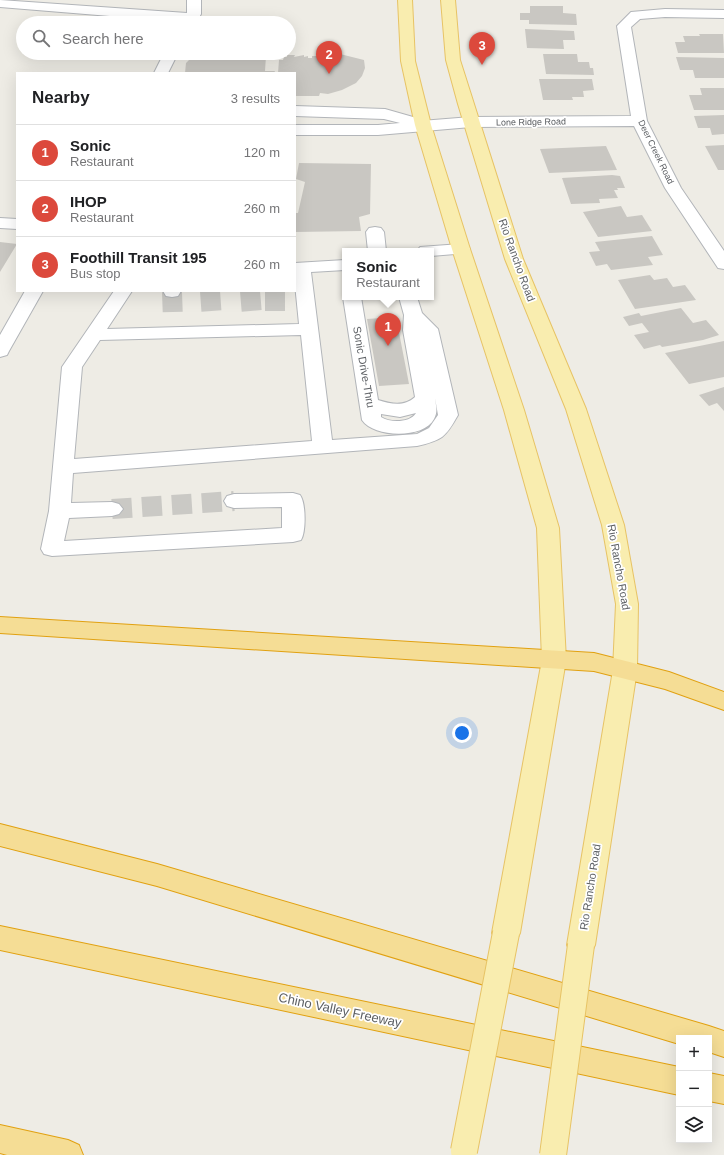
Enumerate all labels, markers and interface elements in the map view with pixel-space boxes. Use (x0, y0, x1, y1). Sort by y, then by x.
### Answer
search box (16, 16, 296, 60)
icon: search (30, 27, 52, 49)
text: Search here (62, 30, 144, 47)
pin: 3 (469, 32, 495, 65)
pin: 2 (316, 41, 342, 74)
text: Nearby (32, 88, 90, 107)
text: 3 results (231, 91, 280, 106)
street label: Lone Ridge Road (496, 116, 566, 128)
street label: Deer Creek Road (636, 118, 676, 186)
text: Sonic (70, 137, 111, 154)
text: 1 (41, 145, 49, 160)
text: 120 m (244, 145, 280, 160)
text: Restaurant (70, 154, 134, 169)
text: IHOP (70, 193, 107, 210)
text: 2 (41, 201, 49, 216)
text: 260 m (244, 201, 280, 216)
text: Restaurant (70, 210, 134, 225)
street label: Rio Rancho Road (497, 217, 537, 303)
popup (342, 248, 434, 300)
text: Foothill Transit 195 (70, 249, 207, 266)
text: 3 (41, 257, 49, 272)
text: 260 m (244, 257, 280, 272)
text: Sonic (356, 258, 397, 275)
text: Bus stop (70, 266, 121, 281)
text: Restaurant (356, 275, 420, 290)
pin: 1 (375, 313, 401, 346)
street label: Sonic Drive-Thru (351, 325, 377, 409)
street label: Rio Rancho Road (606, 523, 632, 611)
your location (452, 723, 472, 743)
street label: Rio Rancho Road (577, 843, 603, 931)
street label: Chino Valley Freeway (277, 990, 403, 1030)
map controls (676, 1035, 712, 1143)
button: + (676, 1035, 712, 1071)
button: − (676, 1071, 712, 1107)
button: layers (676, 1107, 712, 1143)

